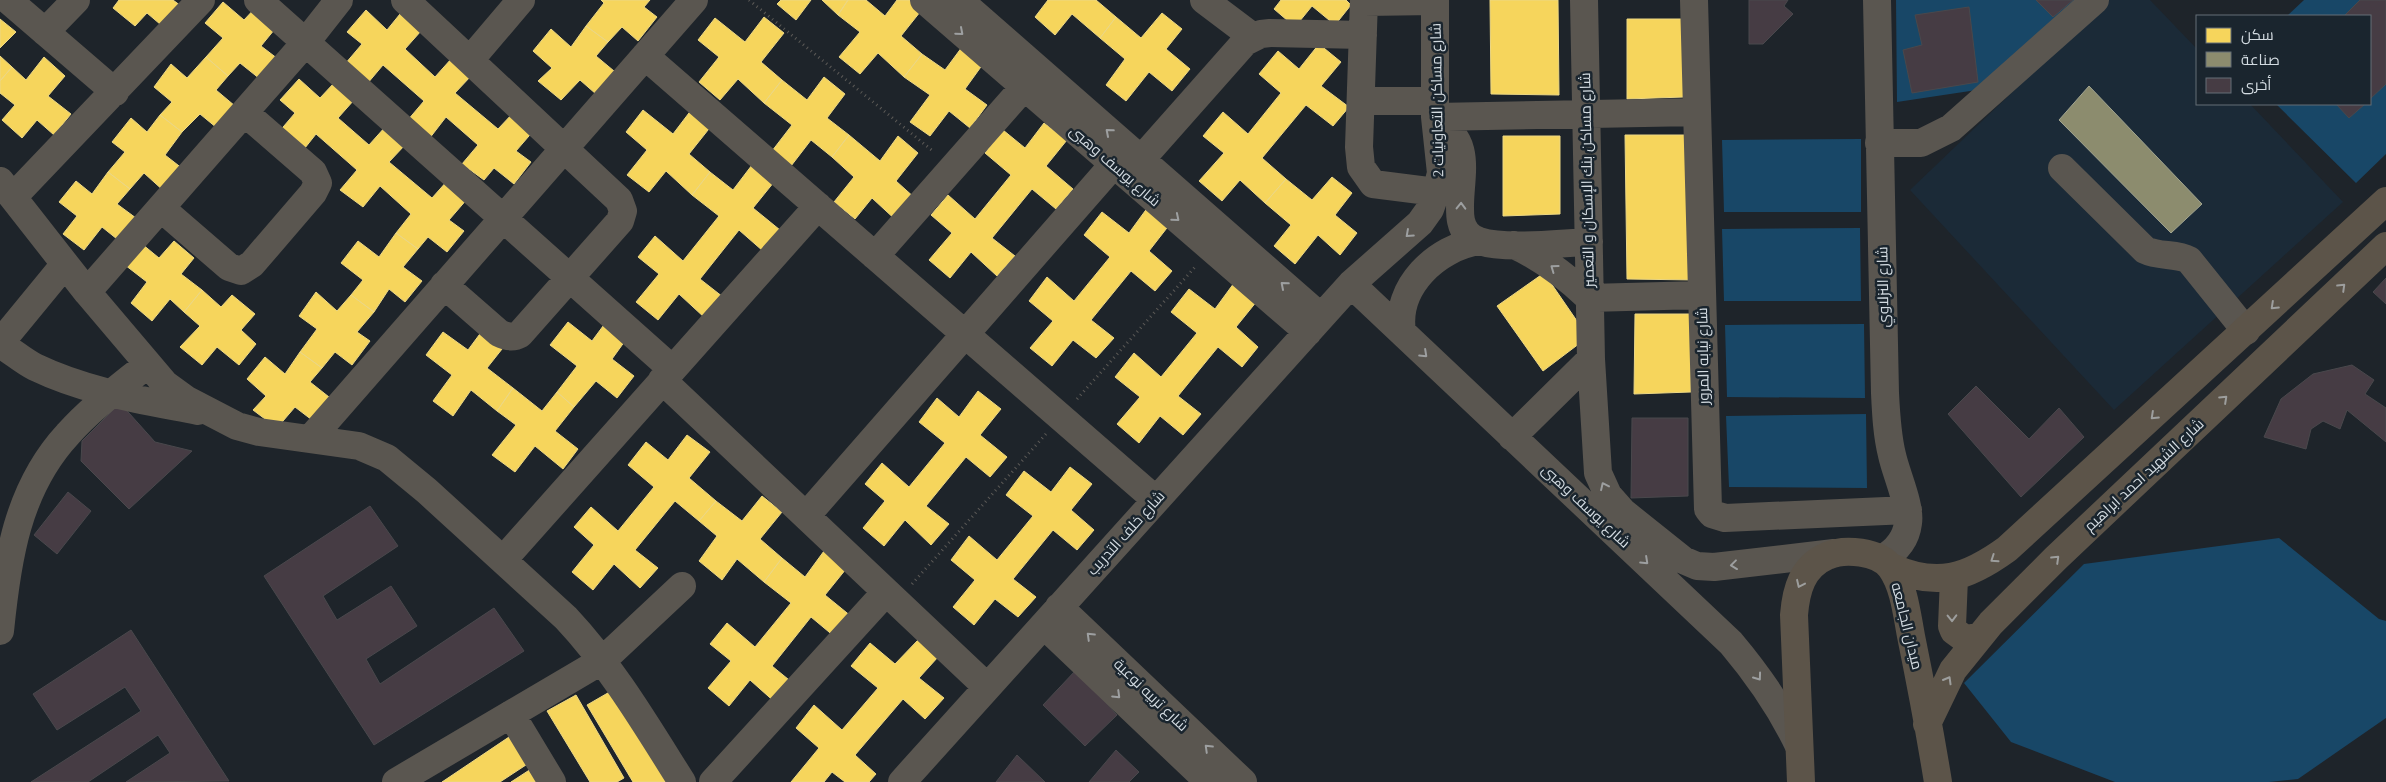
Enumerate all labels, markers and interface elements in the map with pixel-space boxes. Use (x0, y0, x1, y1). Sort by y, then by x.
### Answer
legend (2196, 15, 2371, 105)
street label: شارع مساكن التعاونيات 2 (1428, 23, 1449, 177)
one-way arrow (955, 26, 964, 35)
text: سكن (2241, 27, 2274, 45)
text: صناعة (2241, 52, 2280, 68)
street label: شارع مساكن بنك الإسكان و التعمير (1577, 72, 1600, 289)
text: أخرى (2241, 75, 2271, 95)
street label: شارع يوسف وهبى (1065, 122, 1163, 212)
one-way arrow (1106, 130, 1115, 138)
one-way arrow (1455, 202, 1466, 210)
one-way arrow (1170, 213, 1179, 221)
one-way arrow (1405, 228, 1414, 237)
street label: شارع النزلاوي (1874, 246, 1896, 328)
one-way arrow (1550, 265, 1560, 274)
one-way arrow (1281, 282, 1290, 291)
one-way arrow (2337, 284, 2346, 293)
one-way arrow (2270, 300, 2279, 309)
street label: شارع نيابه المرور (1694, 307, 1715, 406)
one-way arrow (1419, 348, 1428, 357)
one-way arrow (2219, 396, 2228, 405)
one-way arrow (2151, 410, 2160, 419)
street label: شارع الشهيد احمد ابراهيم (2081, 416, 2209, 537)
street label: شارع يوسف وهبى (1537, 461, 1633, 553)
one-way arrow (1599, 482, 1610, 491)
street label: شارع خلف التدريب (1084, 488, 1170, 580)
one-way arrow (1990, 553, 2000, 562)
one-way arrow (1639, 555, 1648, 564)
one-way arrow (2050, 556, 2059, 565)
one-way arrow (1730, 559, 1738, 570)
one-way arrow (1796, 579, 1806, 588)
street label: ميدان الجامعه (1886, 581, 1926, 672)
one-way arrow (1947, 614, 1957, 622)
one-way arrow (1087, 633, 1096, 642)
street label: شارع تربيه نوعية (1109, 656, 1191, 737)
one-way arrow (1752, 671, 1761, 681)
one-way arrow (1941, 676, 1951, 685)
one-way arrow (1111, 689, 1120, 698)
one-way arrow (1204, 745, 1213, 754)

